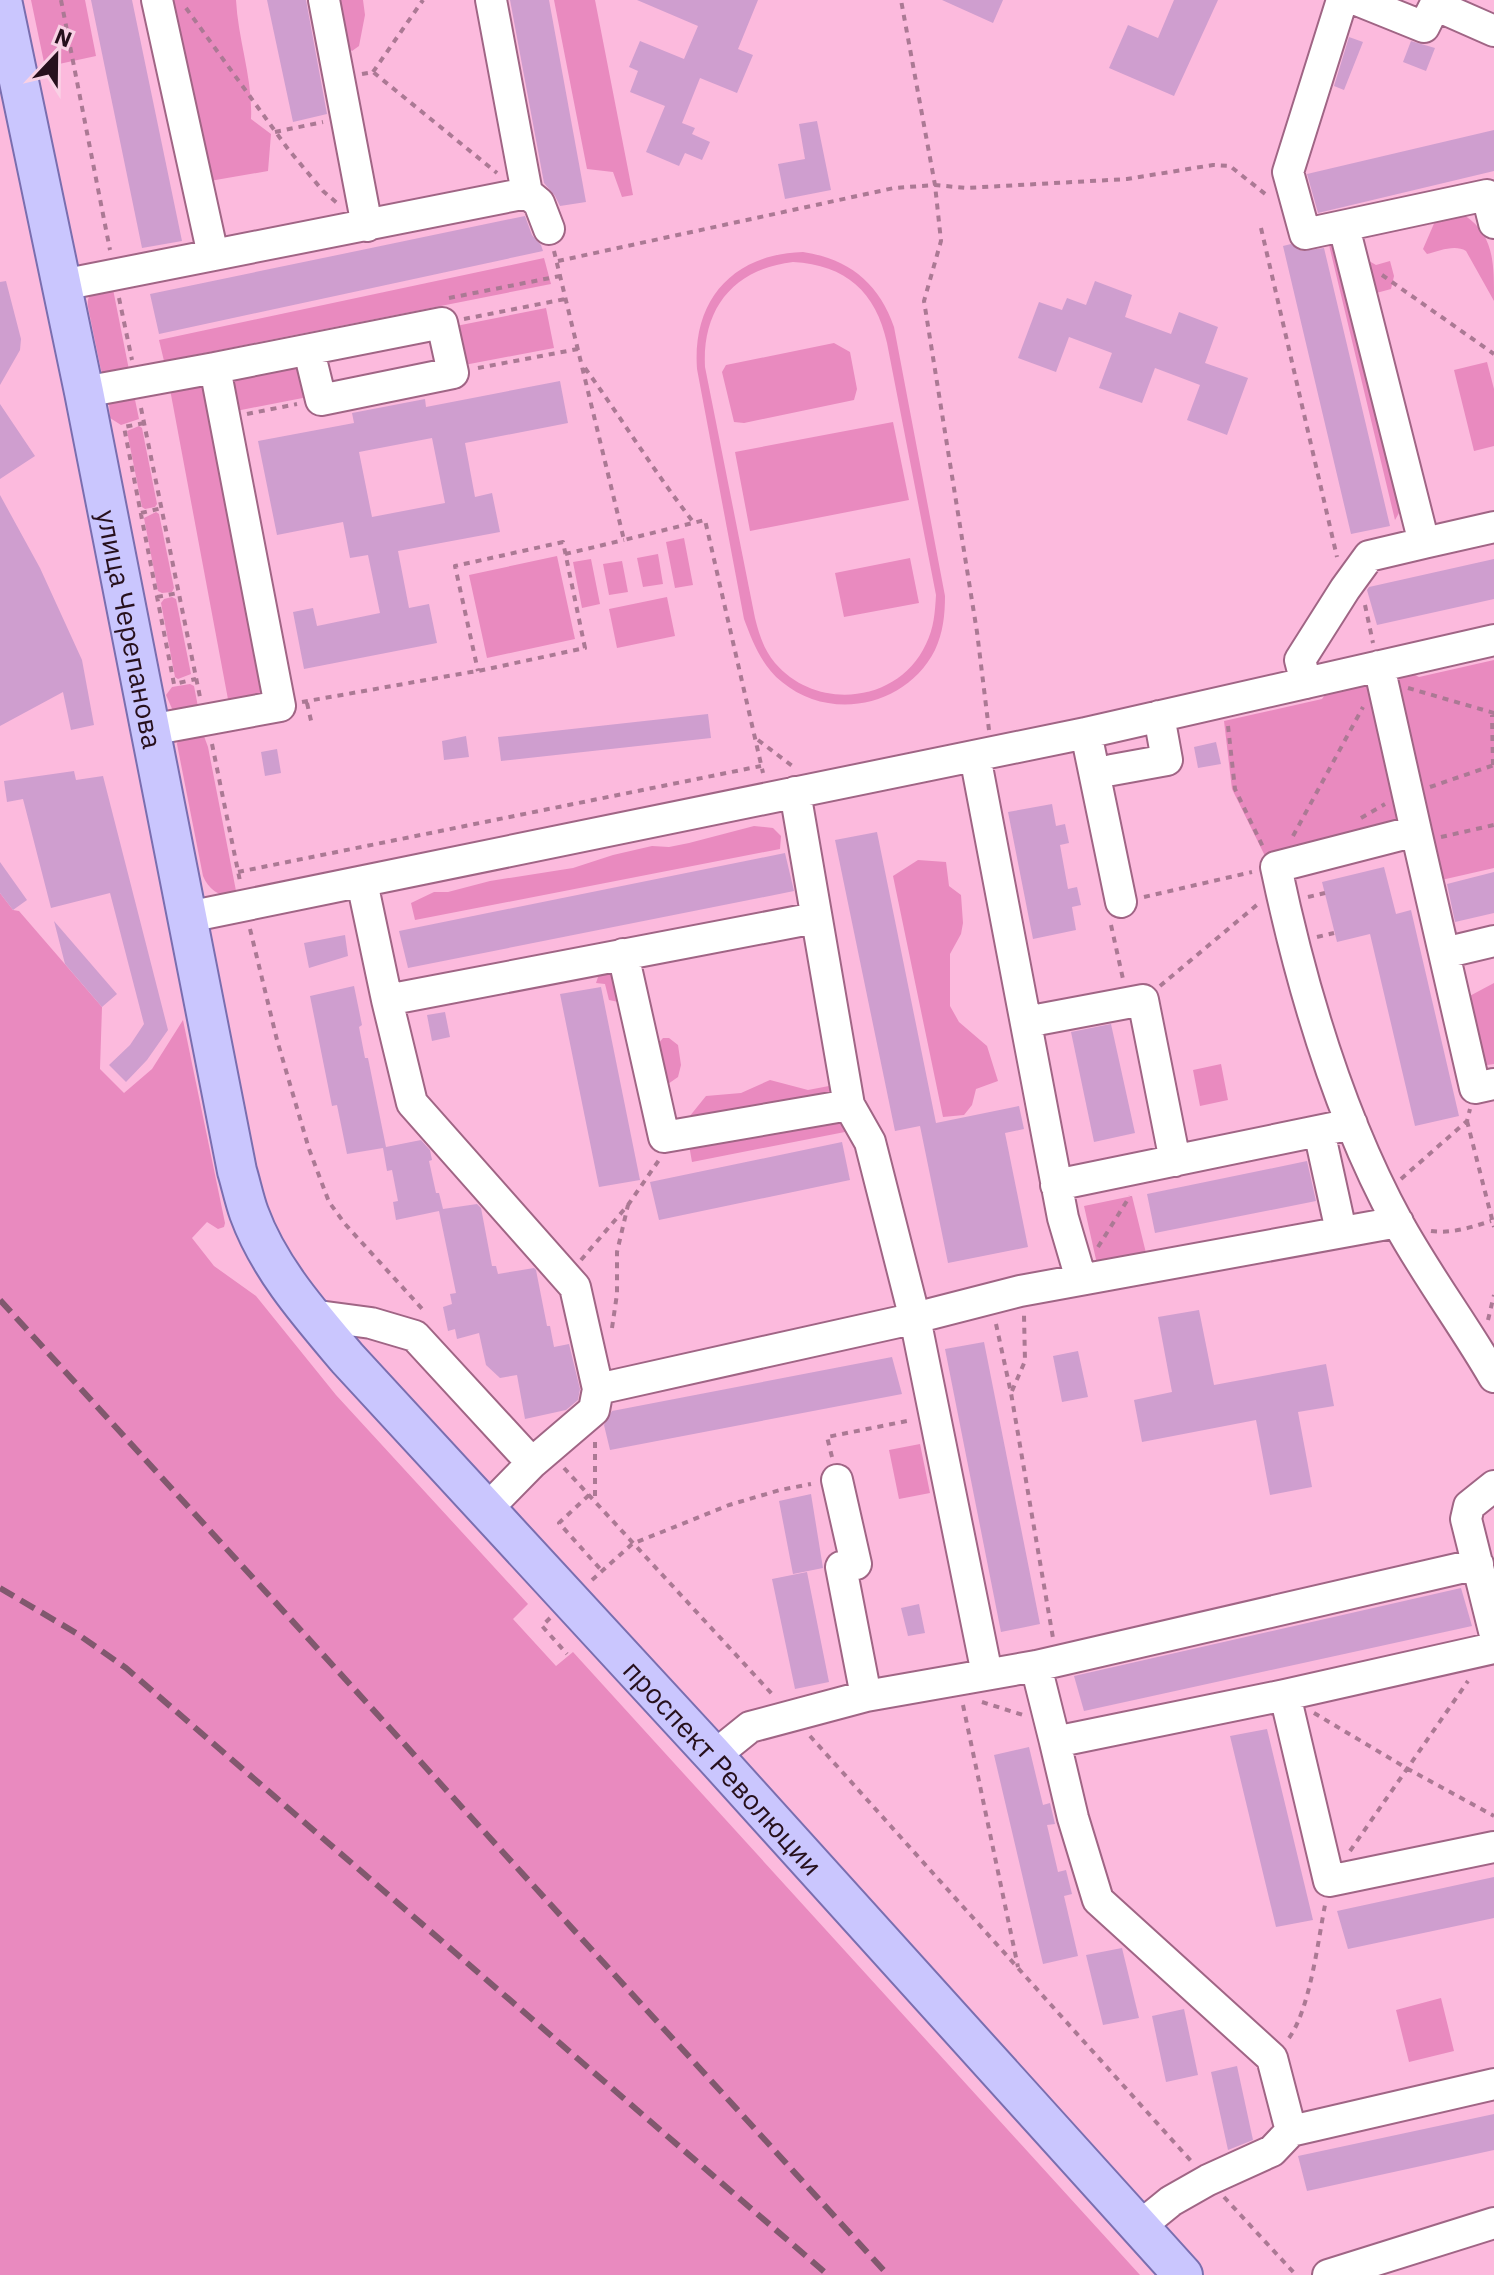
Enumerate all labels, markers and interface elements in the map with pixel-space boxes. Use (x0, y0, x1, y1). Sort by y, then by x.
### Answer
north arrow (16, 16, 96, 96)
text: N (51, 21, 76, 53)
street label: улица Черепанова (89, 506, 172, 752)
street label: проспект Революции (616, 1652, 831, 1883)

